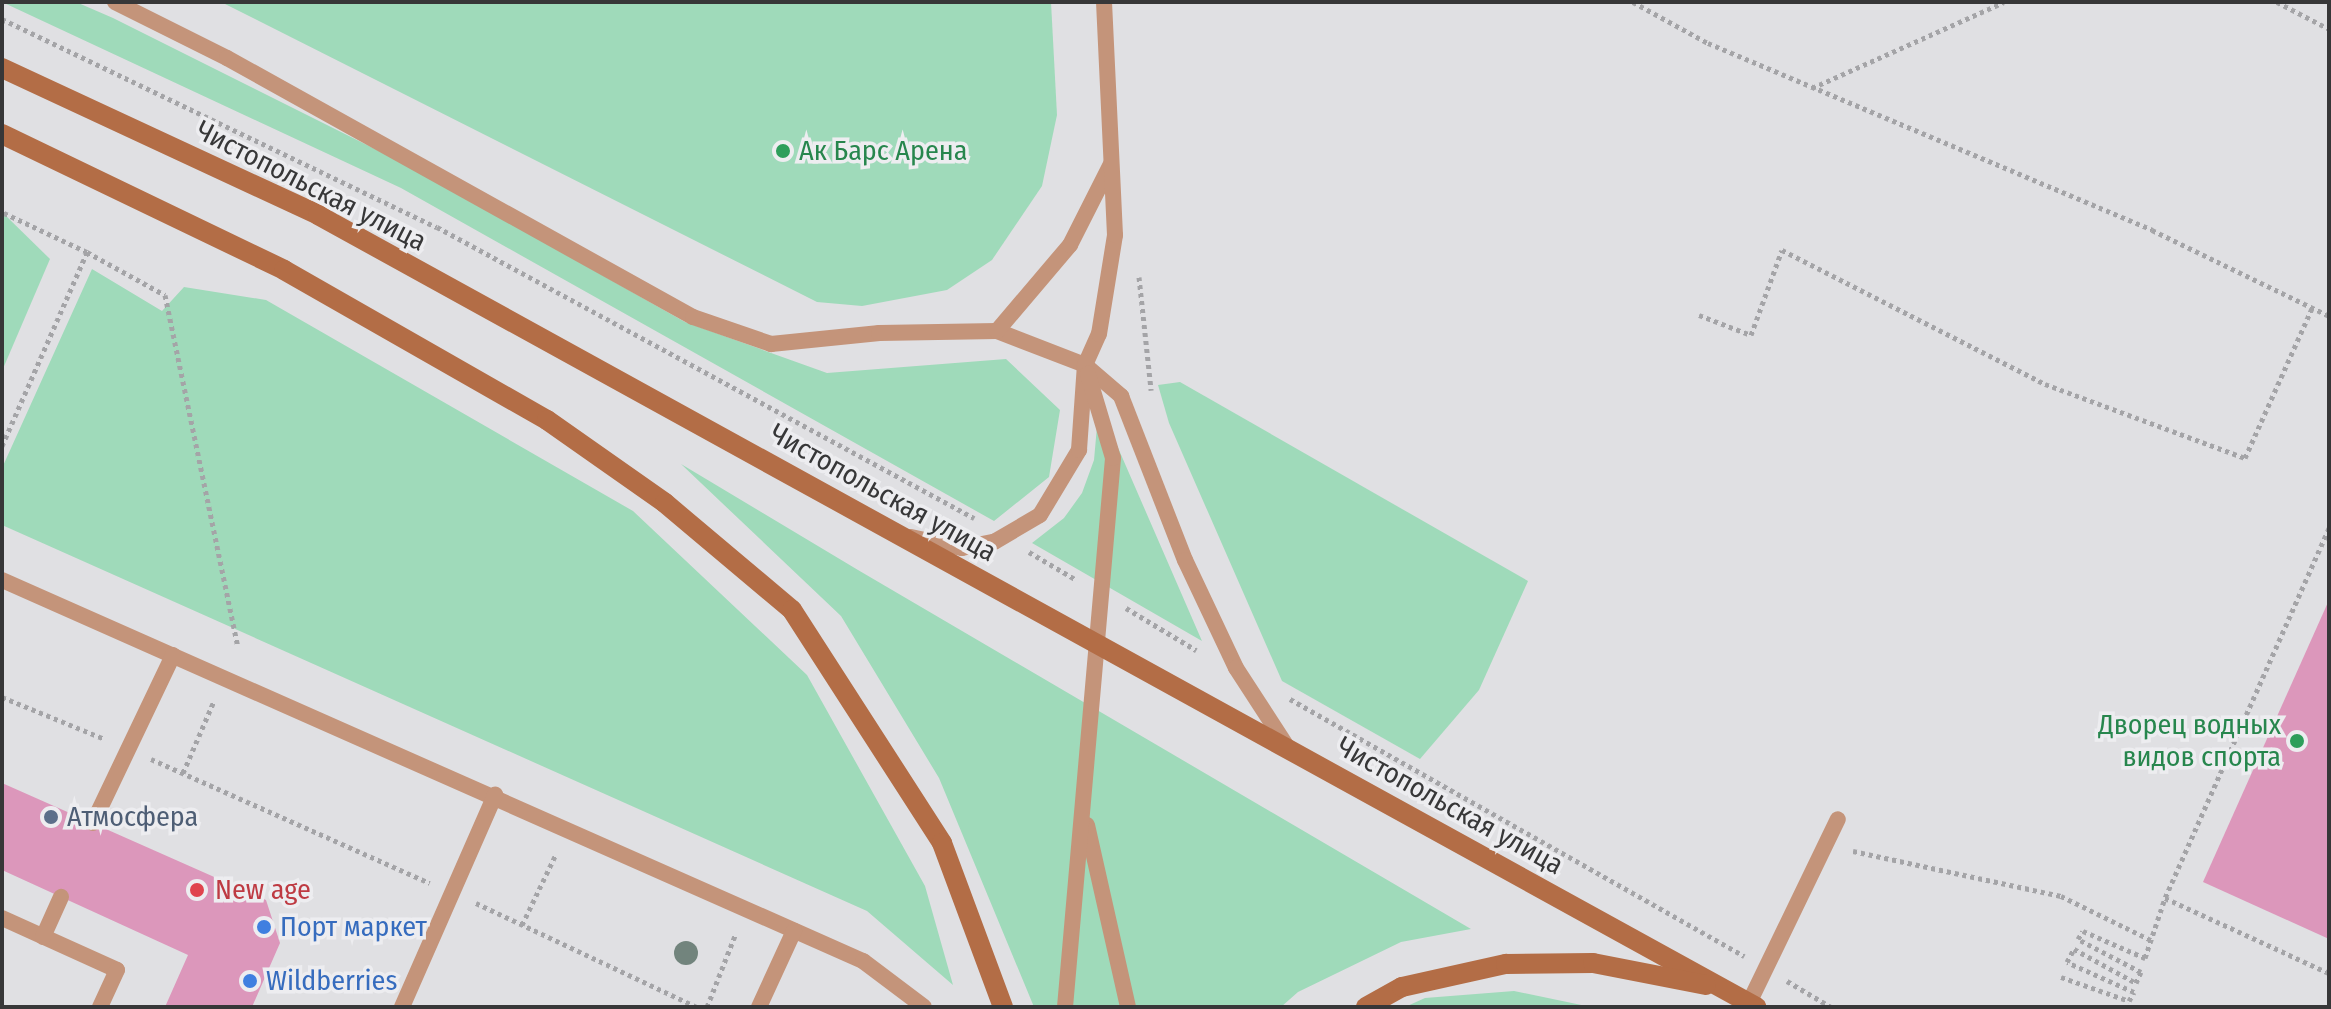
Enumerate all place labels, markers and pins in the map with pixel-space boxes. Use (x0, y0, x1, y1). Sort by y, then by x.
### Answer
place label: Ак Барс Арена (799, 134, 967, 168)
marker: Ак Барс Арена (774, 142, 792, 160)
place label: Дворец водных видов спорта (2098, 708, 2281, 774)
marker: Дворец водных видов спорта (2288, 732, 2306, 750)
place label: Атмосфера (67, 800, 198, 834)
marker: Атмосфера (42, 808, 60, 826)
place label: New age (215, 873, 311, 907)
marker: New age (186, 879, 208, 901)
place label: Порт маркет (280, 910, 427, 944)
marker: Порт маркет (255, 918, 273, 936)
place label: Wildberries (266, 964, 397, 998)
marker: Wildberries (241, 972, 259, 990)

